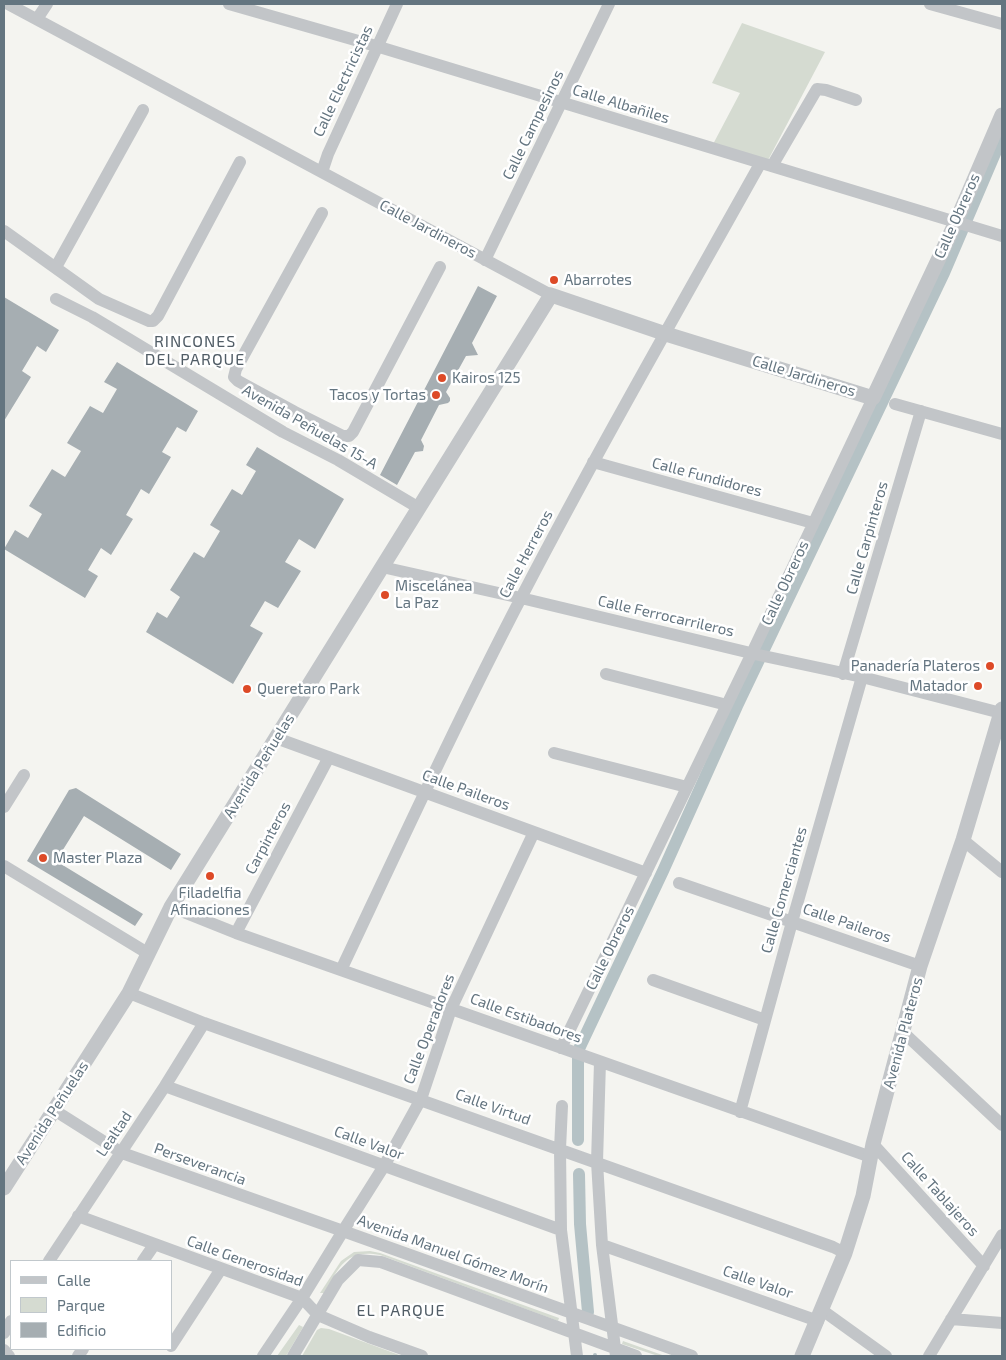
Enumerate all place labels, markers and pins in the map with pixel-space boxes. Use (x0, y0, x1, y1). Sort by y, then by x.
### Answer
place label: Abarrotes (564, 271, 632, 289)
marker: Abarrotes (548, 274, 560, 286)
place label: Kairos 125 (452, 369, 521, 387)
marker: Kairos 125 (436, 372, 448, 384)
place label: Tacos y Tortas (329, 386, 426, 404)
marker: Tacos y Tortas (430, 389, 442, 401)
place label: Miscelánea La Paz (395, 577, 472, 612)
marker: Miscelánea La Paz (379, 589, 391, 601)
place label: Panadería Plateros (851, 657, 980, 675)
marker: Panadería Plateros (984, 660, 996, 672)
place label: Matador (910, 677, 968, 695)
place label: Queretaro Park (257, 680, 360, 698)
marker: Matador (972, 680, 984, 692)
marker: Queretaro Park (241, 683, 253, 695)
place label: Master Plaza (53, 849, 143, 867)
marker: Master Plaza (37, 852, 49, 864)
marker: Filadelfia Afinaciones (204, 870, 216, 882)
place label: Filadelfia Afinaciones (170, 884, 250, 919)

